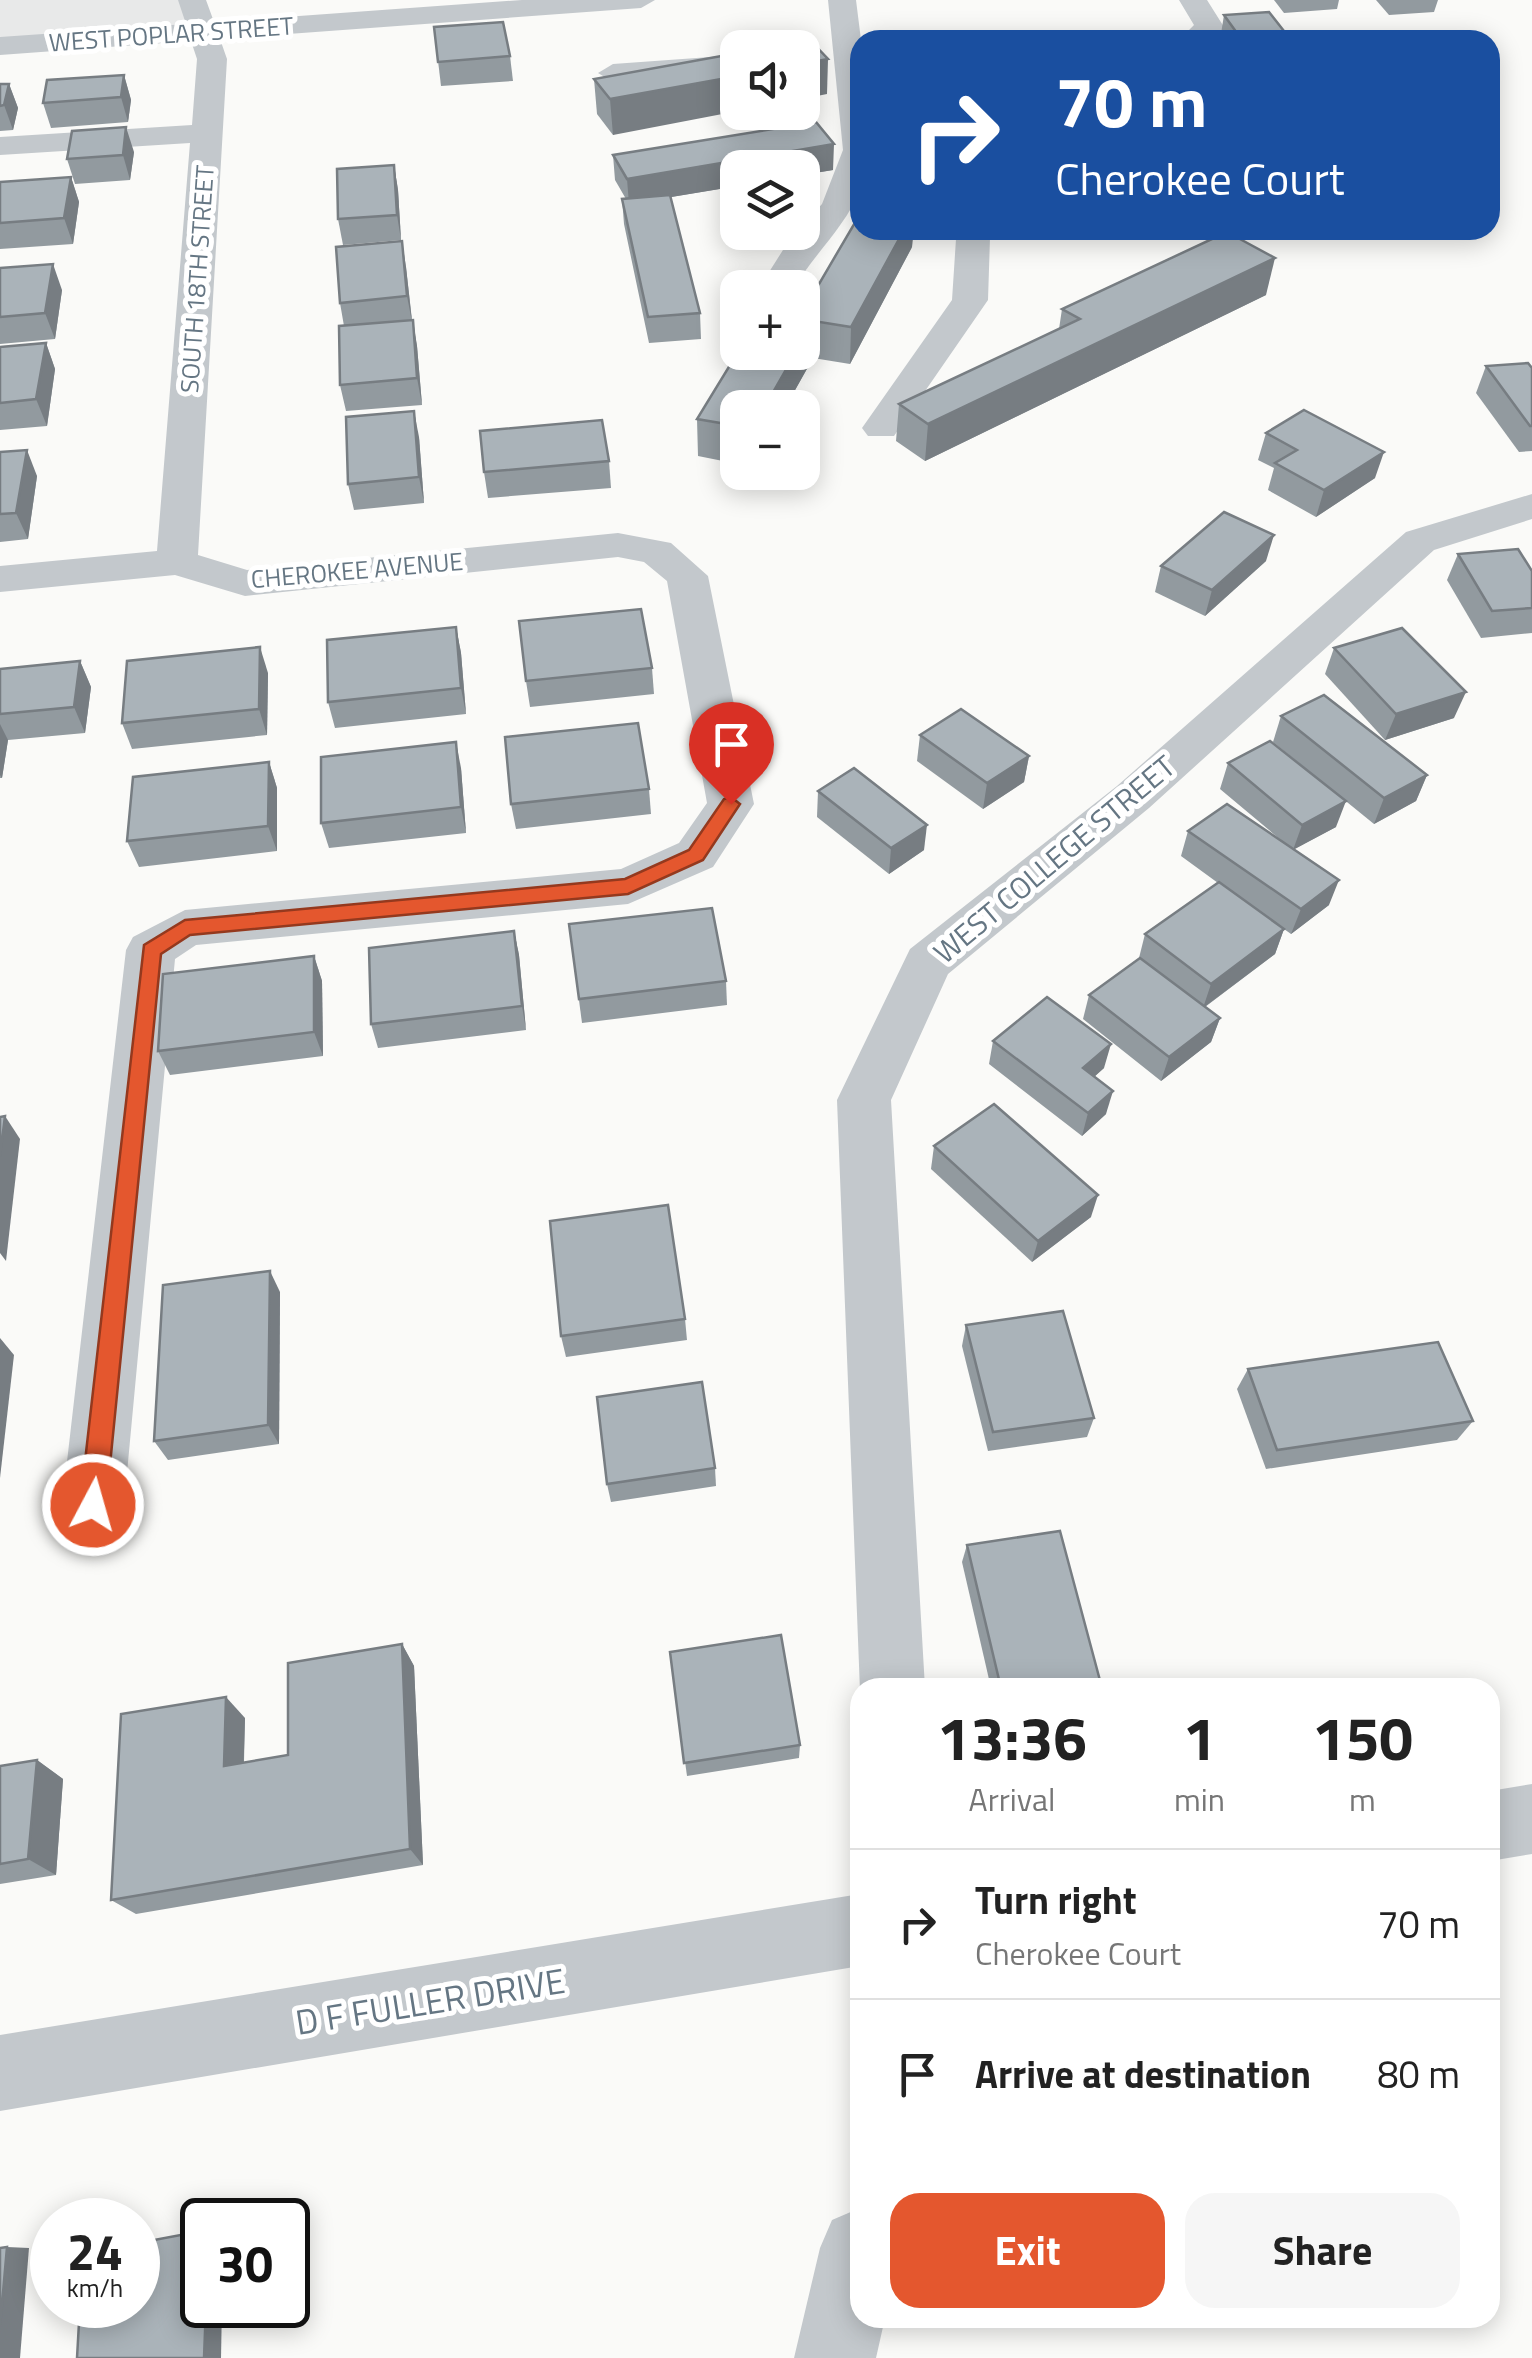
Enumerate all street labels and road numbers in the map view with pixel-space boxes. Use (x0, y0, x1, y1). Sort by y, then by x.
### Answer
street label: WEST POPLAR STREET (48, 7, 294, 61)
street label: SOUTH 18TH STREET (170, 164, 224, 394)
street label: CHEROKEE AVENUE (249, 542, 465, 598)
street label: WEST COLLEGE STREET (923, 744, 1185, 974)
street label: D F FULLER DRIVE (291, 1953, 569, 2049)

